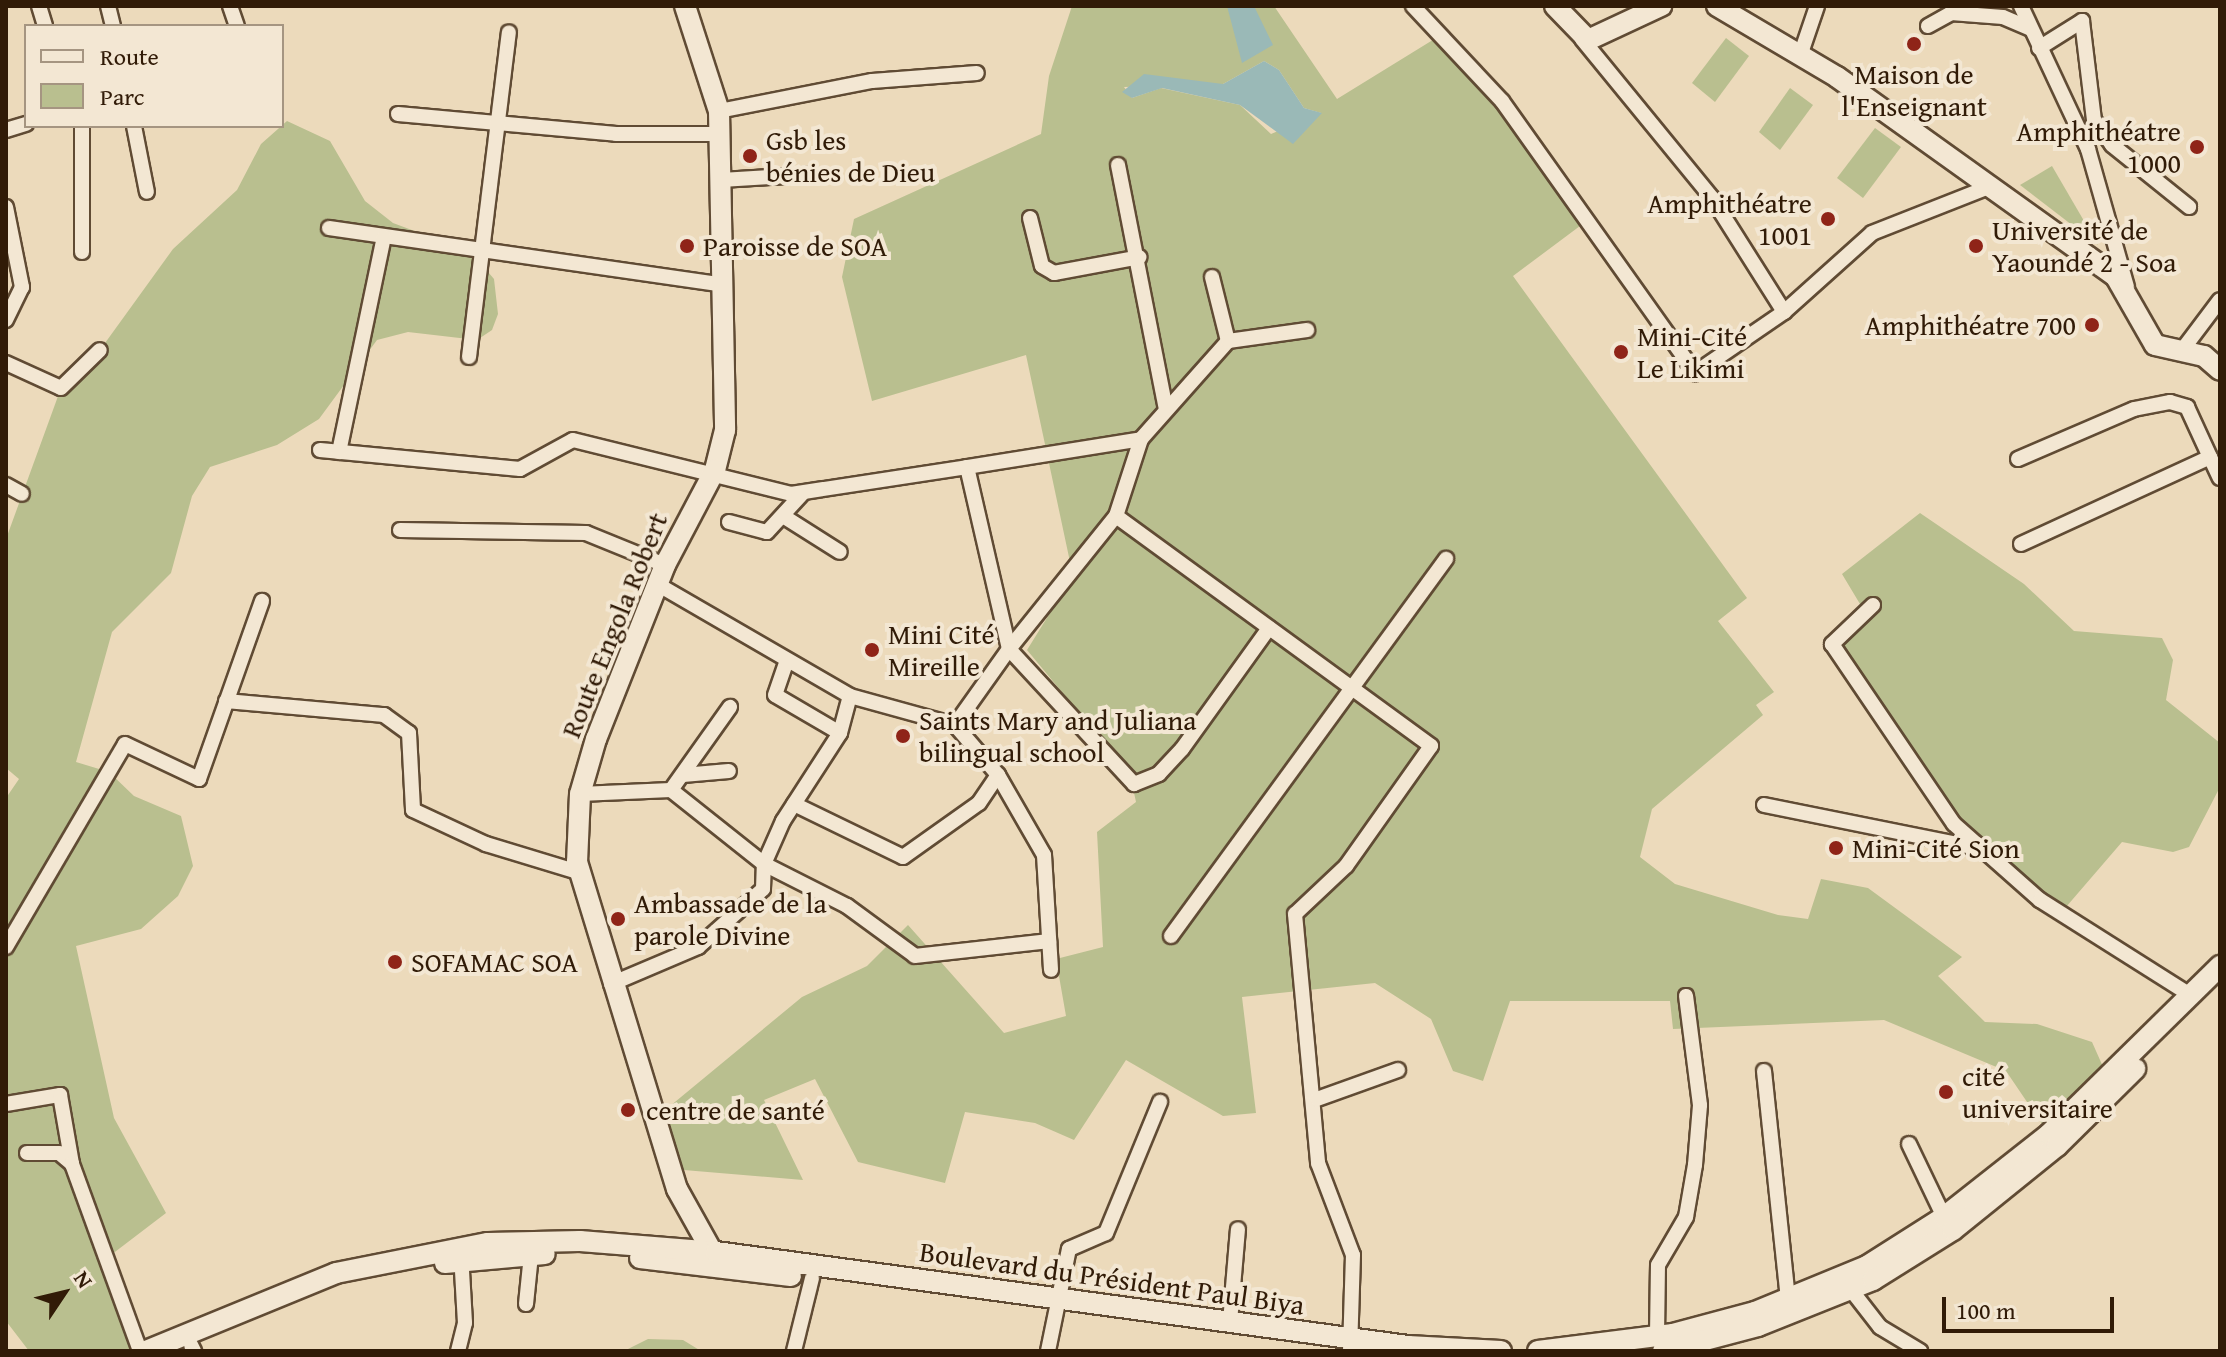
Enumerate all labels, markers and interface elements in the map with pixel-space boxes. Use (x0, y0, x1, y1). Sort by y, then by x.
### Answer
legend (24, 24, 284, 128)
marker: Maison de l'Enseignant (1905, 35, 1923, 53)
text: Route (100, 39, 159, 74)
place label: Maison de l'Enseignant (1841, 57, 1987, 123)
text: Parc (100, 79, 144, 114)
place label: Amphithéatre 1000 (2016, 114, 2181, 180)
place label: Gsb les bénies de Dieu (766, 123, 935, 189)
marker: Amphithéatre 1000 (2188, 138, 2206, 156)
marker: Gsb les bénies de Dieu (741, 147, 759, 165)
place label: Amphithéatre 1001 (1647, 186, 1812, 252)
marker: Amphithéatre 1001 (1819, 210, 1837, 228)
place label: Université de Yaoundé 2 - Soa (1992, 213, 2176, 279)
place label: Paroisse de SOA (703, 229, 887, 263)
marker: Paroisse de SOA (678, 237, 696, 255)
marker: Université de Yaoundé 2 - Soa (1967, 237, 1985, 255)
place label: Amphithéatre 700 (1865, 308, 2076, 342)
marker: Amphithéatre 700 (2083, 316, 2101, 334)
place label: Mini-Cité Le Likimi (1637, 319, 1747, 385)
marker: Mini-Cité Le Likimi (1612, 343, 1630, 361)
street label: Route Engola Robert (554, 508, 674, 742)
place label: Mini Cité Mireille (888, 617, 995, 683)
marker: Mini Cité Mireille (863, 641, 881, 659)
place label: Saints Mary and Juliana bilingual school (919, 703, 1196, 769)
marker: Saints Mary and Juliana bilingual school (894, 727, 912, 745)
place label: Mini-Cité Sion (1852, 831, 2020, 865)
marker: Mini-Cité Sion (1827, 839, 1845, 857)
place label: Ambassade de la parole Divine (634, 886, 827, 952)
marker: Ambassade de la parole Divine (609, 910, 627, 928)
place label: SOFAMAC SOA (411, 945, 578, 979)
marker: SOFAMAC SOA (386, 953, 404, 971)
place label: cité universitaire (1962, 1059, 2113, 1125)
marker: cité universitaire (1937, 1083, 1955, 1101)
place label: centre de santé (646, 1093, 825, 1127)
marker: centre de santé (617, 1099, 639, 1121)
street label: Boulevard du Président Paul Biya (918, 1234, 1306, 1322)
north arrow (24, 1253, 104, 1333)
text: N (66, 1264, 101, 1294)
scale bar (1946, 1281, 2118, 1331)
text: 100 m (1956, 1293, 2016, 1328)

